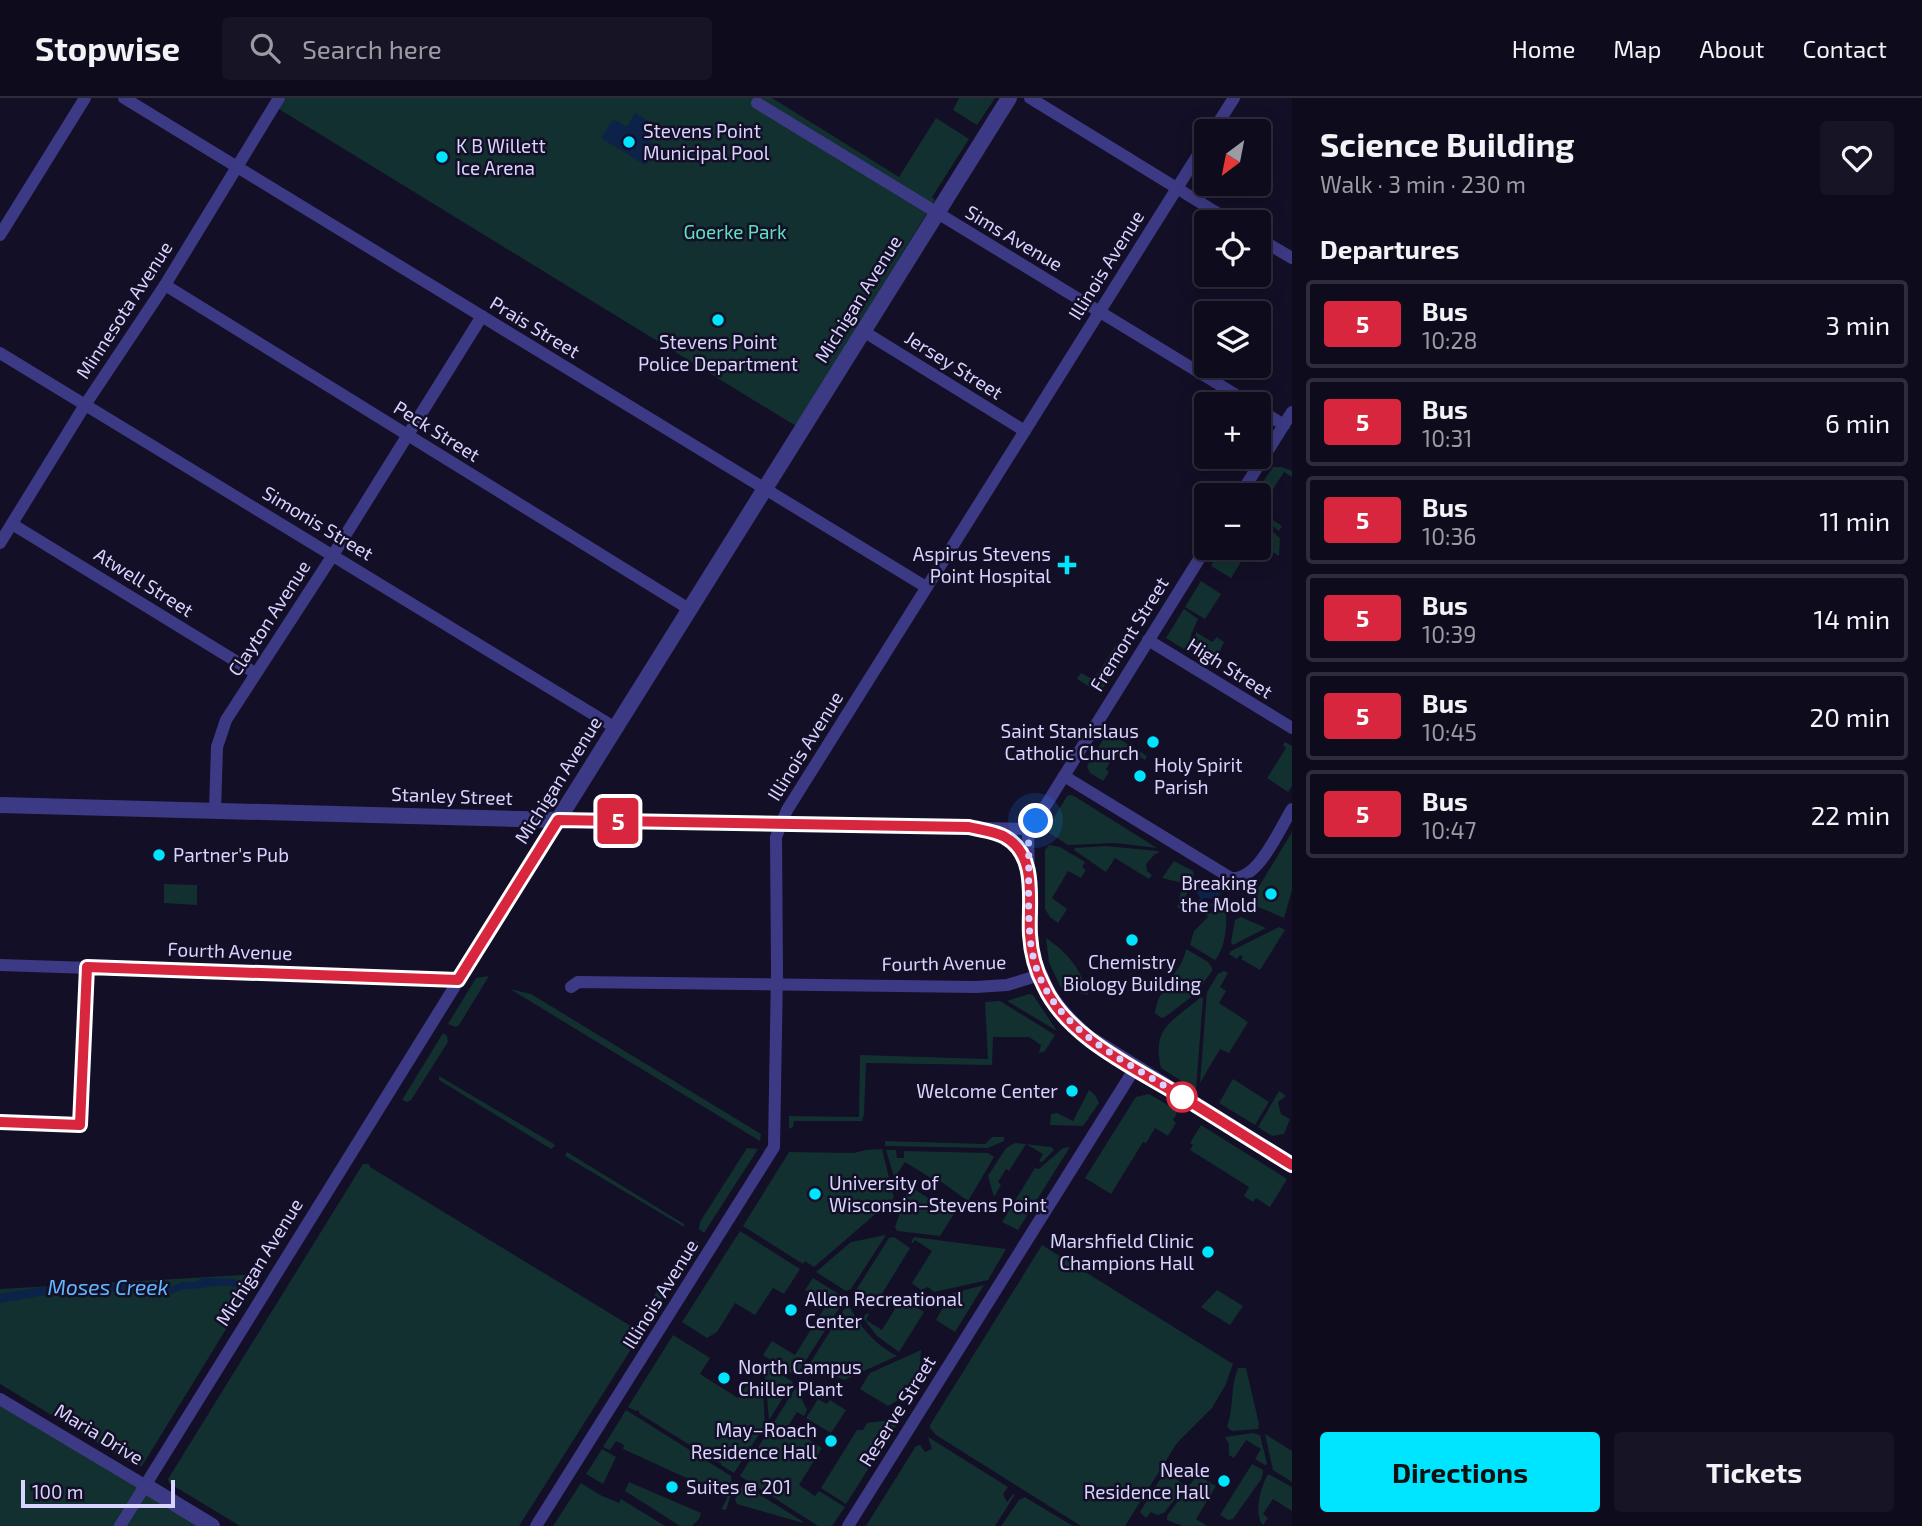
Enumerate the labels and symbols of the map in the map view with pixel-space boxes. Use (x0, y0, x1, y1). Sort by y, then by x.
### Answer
place label: Stevens Point Municipal Pool (643, 119, 770, 164)
north arrow (1194, 119, 1270, 196)
place label: K B Willett Ice Arena (456, 134, 546, 179)
marker: Stevens Point Municipal Pool (621, 134, 637, 150)
marker: K B Willett Ice Arena (434, 149, 450, 165)
street label: Sims Avenue (962, 200, 1067, 276)
street label: Illinois Avenue (1063, 206, 1148, 324)
park label: Goerke Park (683, 220, 787, 243)
street label: Michigan Avenue (809, 231, 906, 367)
street label: Minnesota Avenue (71, 237, 177, 383)
street label: Prais Street (486, 291, 584, 362)
marker: Stevens Point Police Department (710, 312, 726, 328)
street label: Jersey Street (901, 325, 1007, 404)
place label: Stevens Point Police Department (638, 330, 798, 375)
street label: Peck Street (390, 395, 485, 466)
street label: Simonis Street (259, 480, 378, 565)
street label: Atwell Street (90, 542, 198, 621)
place label: Aspirus Stevens Point Hospital (913, 542, 1051, 587)
street label: Clayton Avenue (223, 555, 315, 680)
marker: Aspirus Stevens Point Hospital (1057, 555, 1077, 575)
street label: Fremont Street (1084, 572, 1173, 695)
street label: High Street (1183, 632, 1277, 703)
street label: Illinois Avenue (762, 687, 847, 805)
street label: Michigan Avenue (509, 712, 606, 848)
place label: Saint Stanislaus Catholic Church (1001, 719, 1139, 764)
marker: Saint Stanislaus Catholic Church (1145, 734, 1161, 750)
place label: Holy Spirit Parish (1154, 753, 1243, 798)
marker: Holy Spirit Parish (1132, 768, 1148, 784)
street label: Stanley Street (391, 782, 513, 809)
line badge: 5 (595, 798, 641, 844)
your location (1018, 803, 1053, 838)
place label: Partner's Pub (173, 843, 289, 866)
marker: Partner's Pub (151, 847, 167, 863)
place label: Breaking the Mold (1180, 871, 1257, 916)
marker: Breaking the Mold (1263, 886, 1279, 902)
marker: Chemistry Biology Building (1124, 932, 1140, 948)
street label: Fourth Avenue (167, 937, 293, 964)
street label: Fourth Avenue (881, 950, 1007, 975)
place label: Chemistry Biology Building (1063, 950, 1202, 995)
place label: Welcome Center (916, 1079, 1058, 1102)
unlabelled marker (1167, 1082, 1197, 1112)
marker: Welcome Center (1064, 1083, 1080, 1099)
place label: University of Wisconsin–Stevens Point (829, 1171, 1047, 1216)
marker: University of Wisconsin–Stevens Point (807, 1186, 823, 1202)
street label: Michigan Avenue (210, 1194, 307, 1330)
place label: Marshfield Clinic Champions Hall (1050, 1229, 1194, 1274)
street label: Illinois Avenue (617, 1235, 702, 1353)
marker: Marshfield Clinic Champions Hall (1200, 1244, 1216, 1260)
water label: Moses Creek (47, 1274, 169, 1299)
place label: Allen Recreational Center (805, 1287, 963, 1332)
marker: Allen Recreational Center (783, 1302, 799, 1318)
street label: Reserve Street (853, 1351, 940, 1470)
place label: North Campus Chiller Plant (738, 1355, 862, 1400)
marker: North Campus Chiller Plant (716, 1370, 732, 1386)
street label: Maria Drive (51, 1398, 148, 1469)
place label: May–Roach Residence Hall (691, 1418, 817, 1463)
marker: May–Roach Residence Hall (823, 1433, 839, 1449)
place label: Neale Residence Hall (1084, 1458, 1210, 1503)
marker: Neale Residence Hall (1216, 1473, 1232, 1489)
place label: Suites @ 201 (686, 1475, 791, 1498)
scale bar (21, 1477, 175, 1509)
marker: Suites @ 201 (664, 1479, 680, 1495)

